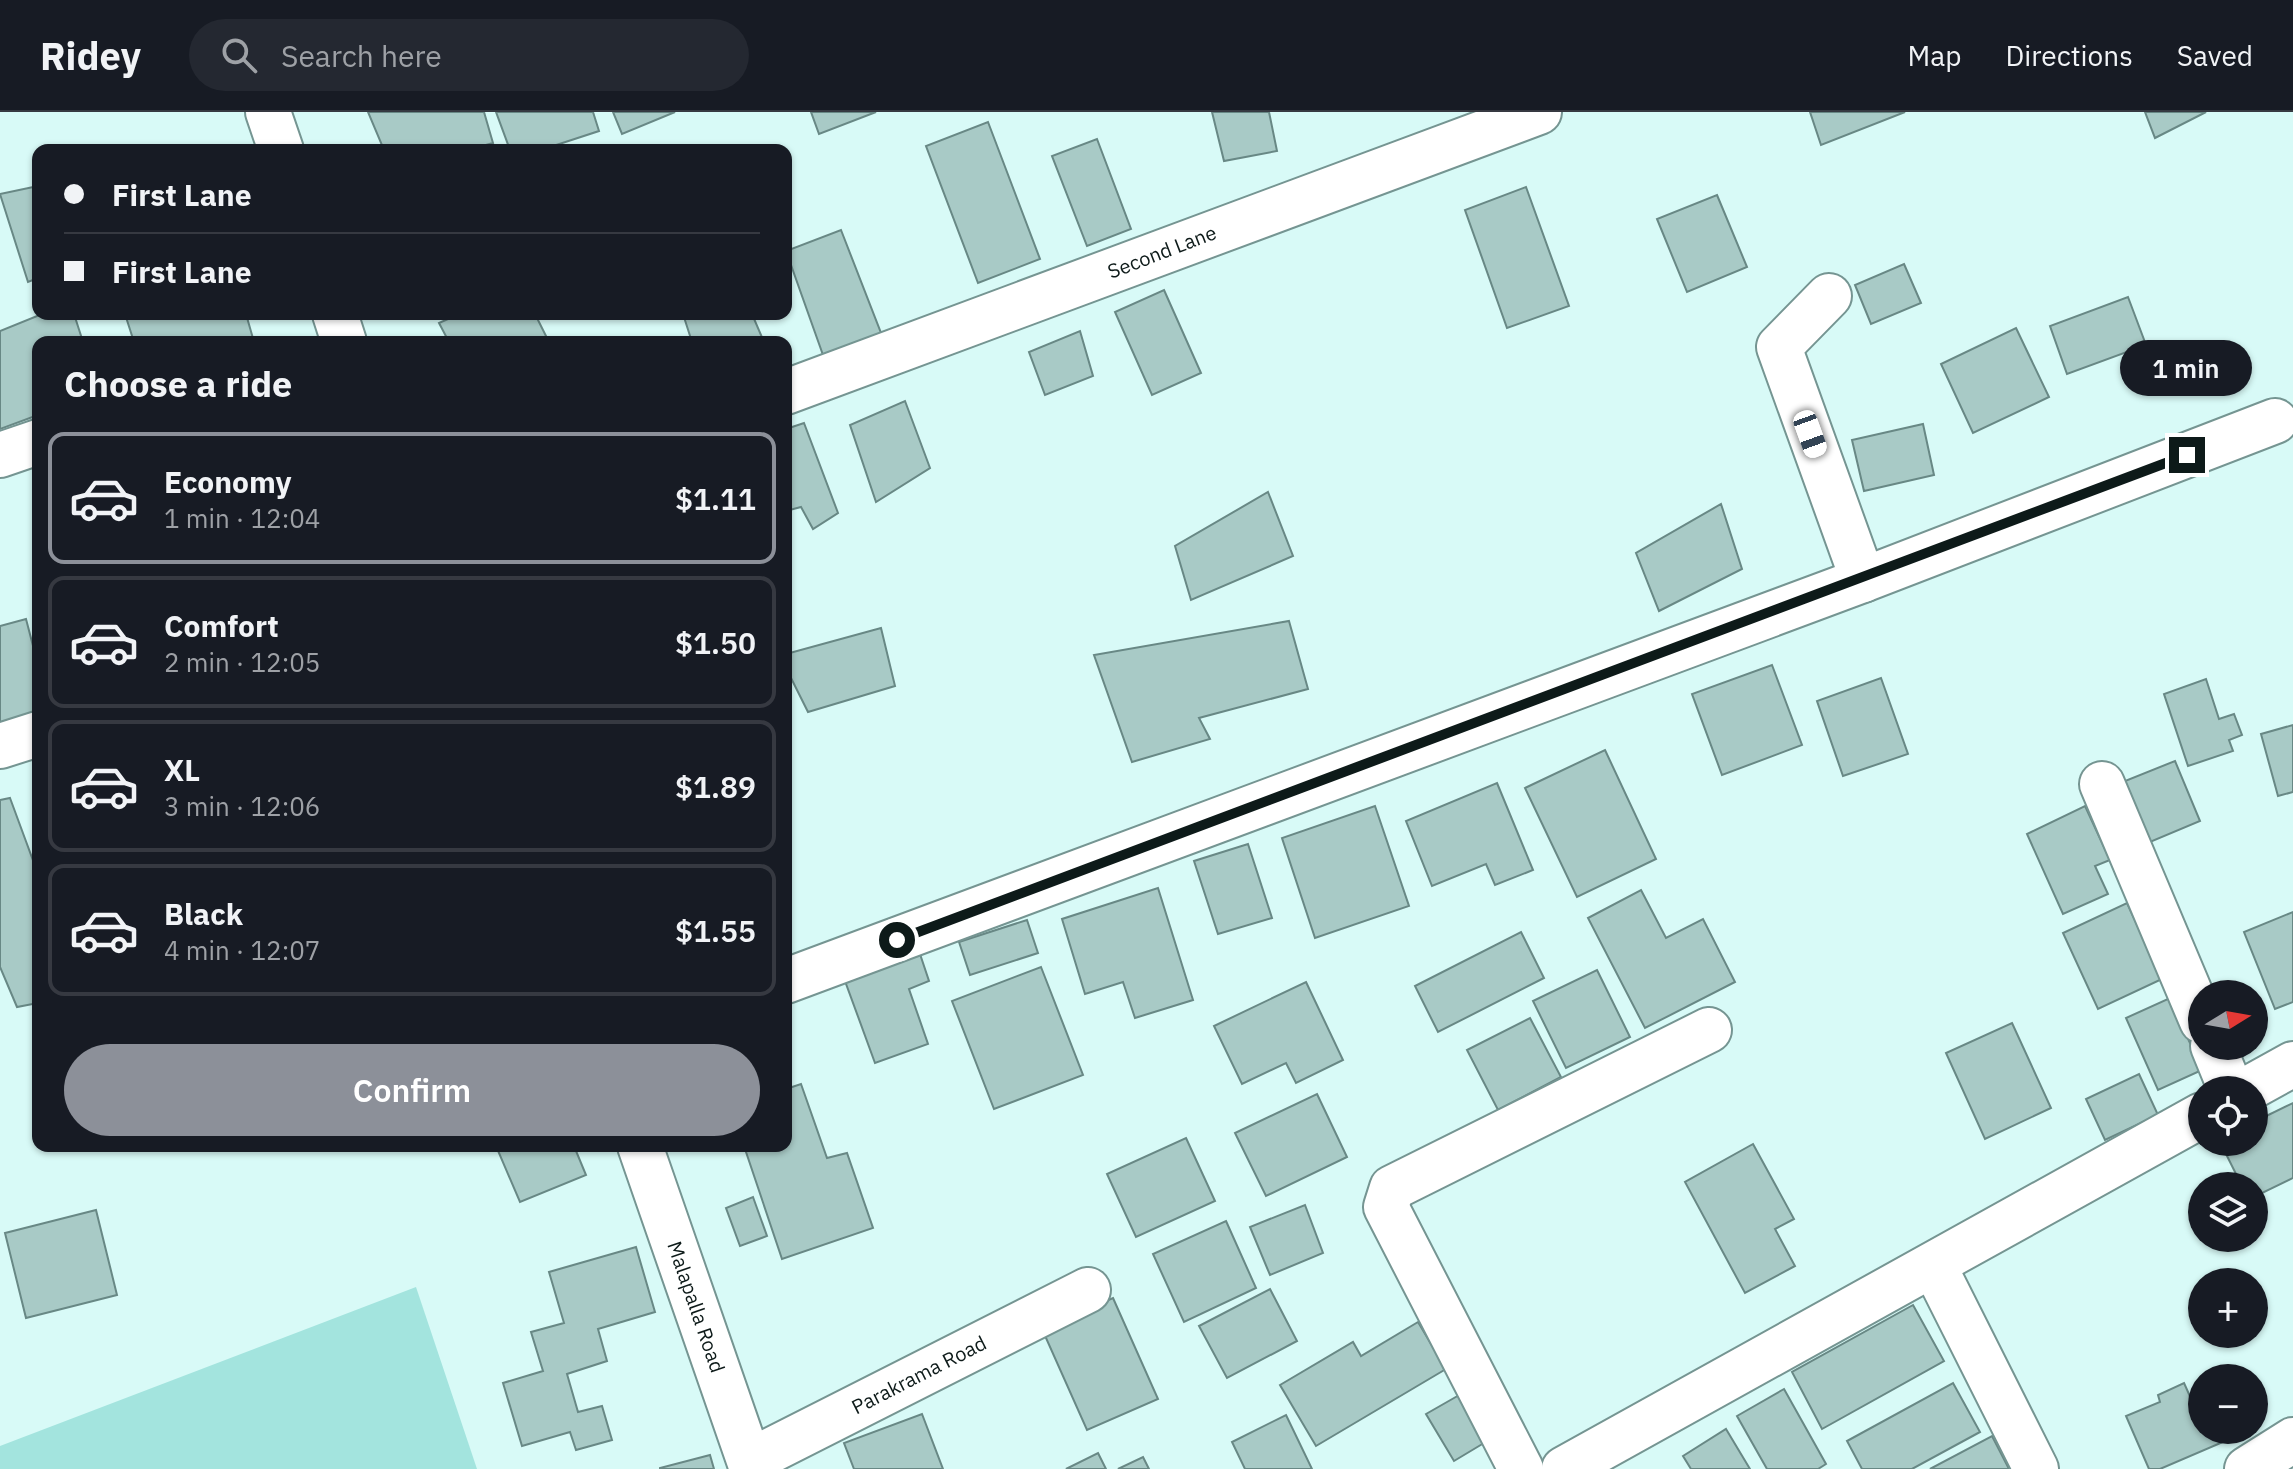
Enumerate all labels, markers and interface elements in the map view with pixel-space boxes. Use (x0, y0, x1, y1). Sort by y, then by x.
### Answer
search box (189, 19, 749, 91)
text: Ridey (40, 31, 141, 80)
icon: search (217, 33, 261, 77)
text: Search here (281, 36, 442, 75)
text: Map (1907, 37, 1961, 74)
text: Directions (2005, 37, 2133, 74)
text: Saved (2177, 37, 2253, 74)
text: First Lane (112, 175, 252, 214)
street label: Second Lane (1104, 218, 1220, 285)
text: First Lane (112, 252, 252, 291)
callout: 1 min (2121, 339, 2253, 395)
text: 1 min (2152, 351, 2220, 385)
text: Choose a ride (64, 360, 292, 407)
car (1791, 407, 1829, 461)
route end (2169, 437, 2205, 473)
icon: car (68, 462, 140, 534)
text: Economy (164, 462, 292, 501)
text: $1.11 (675, 479, 756, 518)
text: 1 min · 12:04 (164, 501, 320, 535)
icon: car (68, 606, 140, 678)
text: Comfort (164, 606, 279, 645)
text: $1.50 (675, 623, 756, 662)
text: 2 min · 12:05 (164, 645, 320, 679)
icon: car (68, 750, 140, 822)
text: XL (164, 750, 200, 789)
text: $1.89 (675, 767, 756, 806)
text: 3 min · 12:06 (164, 789, 320, 823)
icon: car (68, 894, 140, 966)
text: Black (164, 894, 243, 933)
text: $1.55 (675, 911, 756, 950)
route start (879, 922, 915, 958)
text: 4 min · 12:07 (164, 933, 320, 967)
north arrow (2188, 980, 2268, 1060)
map controls (2188, 980, 2268, 1444)
button: Confirm (64, 1044, 760, 1136)
button: locate (2188, 1076, 2268, 1156)
button: layers (2188, 1172, 2268, 1252)
street label: Malapalla Road (661, 1237, 732, 1376)
button: + (2188, 1268, 2268, 1348)
street label: Parakrama Road (847, 1329, 991, 1420)
button: − (2188, 1364, 2268, 1444)

